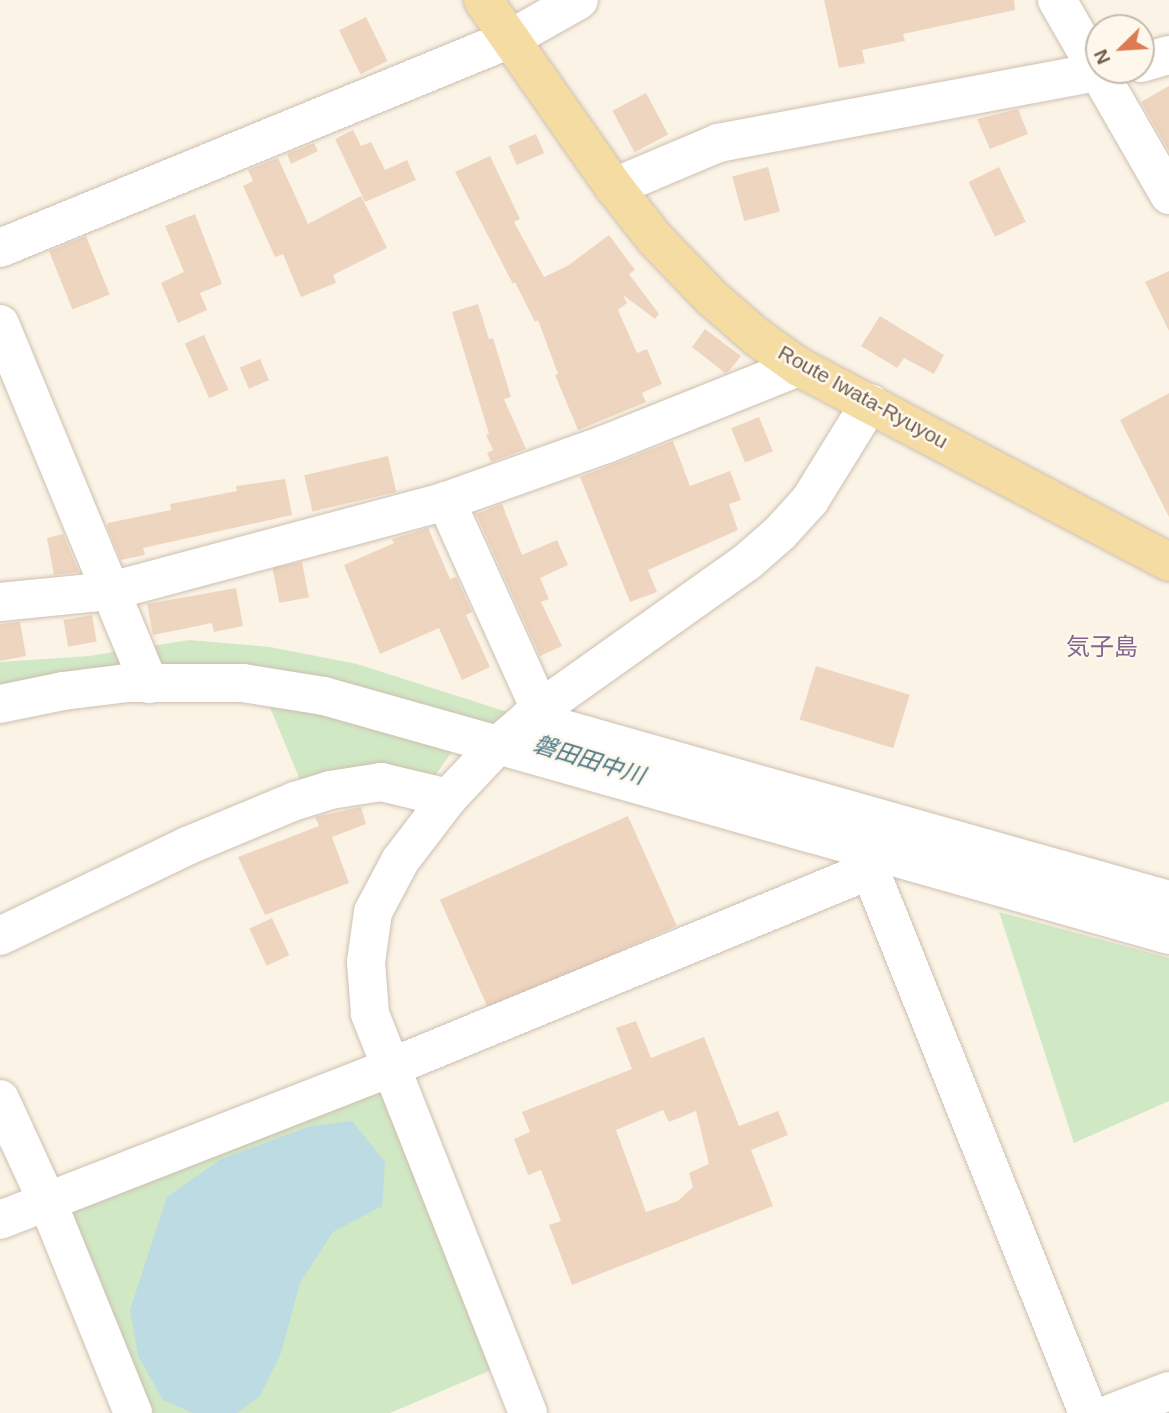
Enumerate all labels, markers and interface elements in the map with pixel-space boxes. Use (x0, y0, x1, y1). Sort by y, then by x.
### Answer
north arrow (1085, 14, 1155, 84)
text: N (1090, 46, 1115, 67)
street label: Route Iwata-Ryuyou (774, 340, 952, 454)
district label: 気子島 (1066, 633, 1138, 661)
water label: 磐田田中川 (530, 730, 648, 790)

